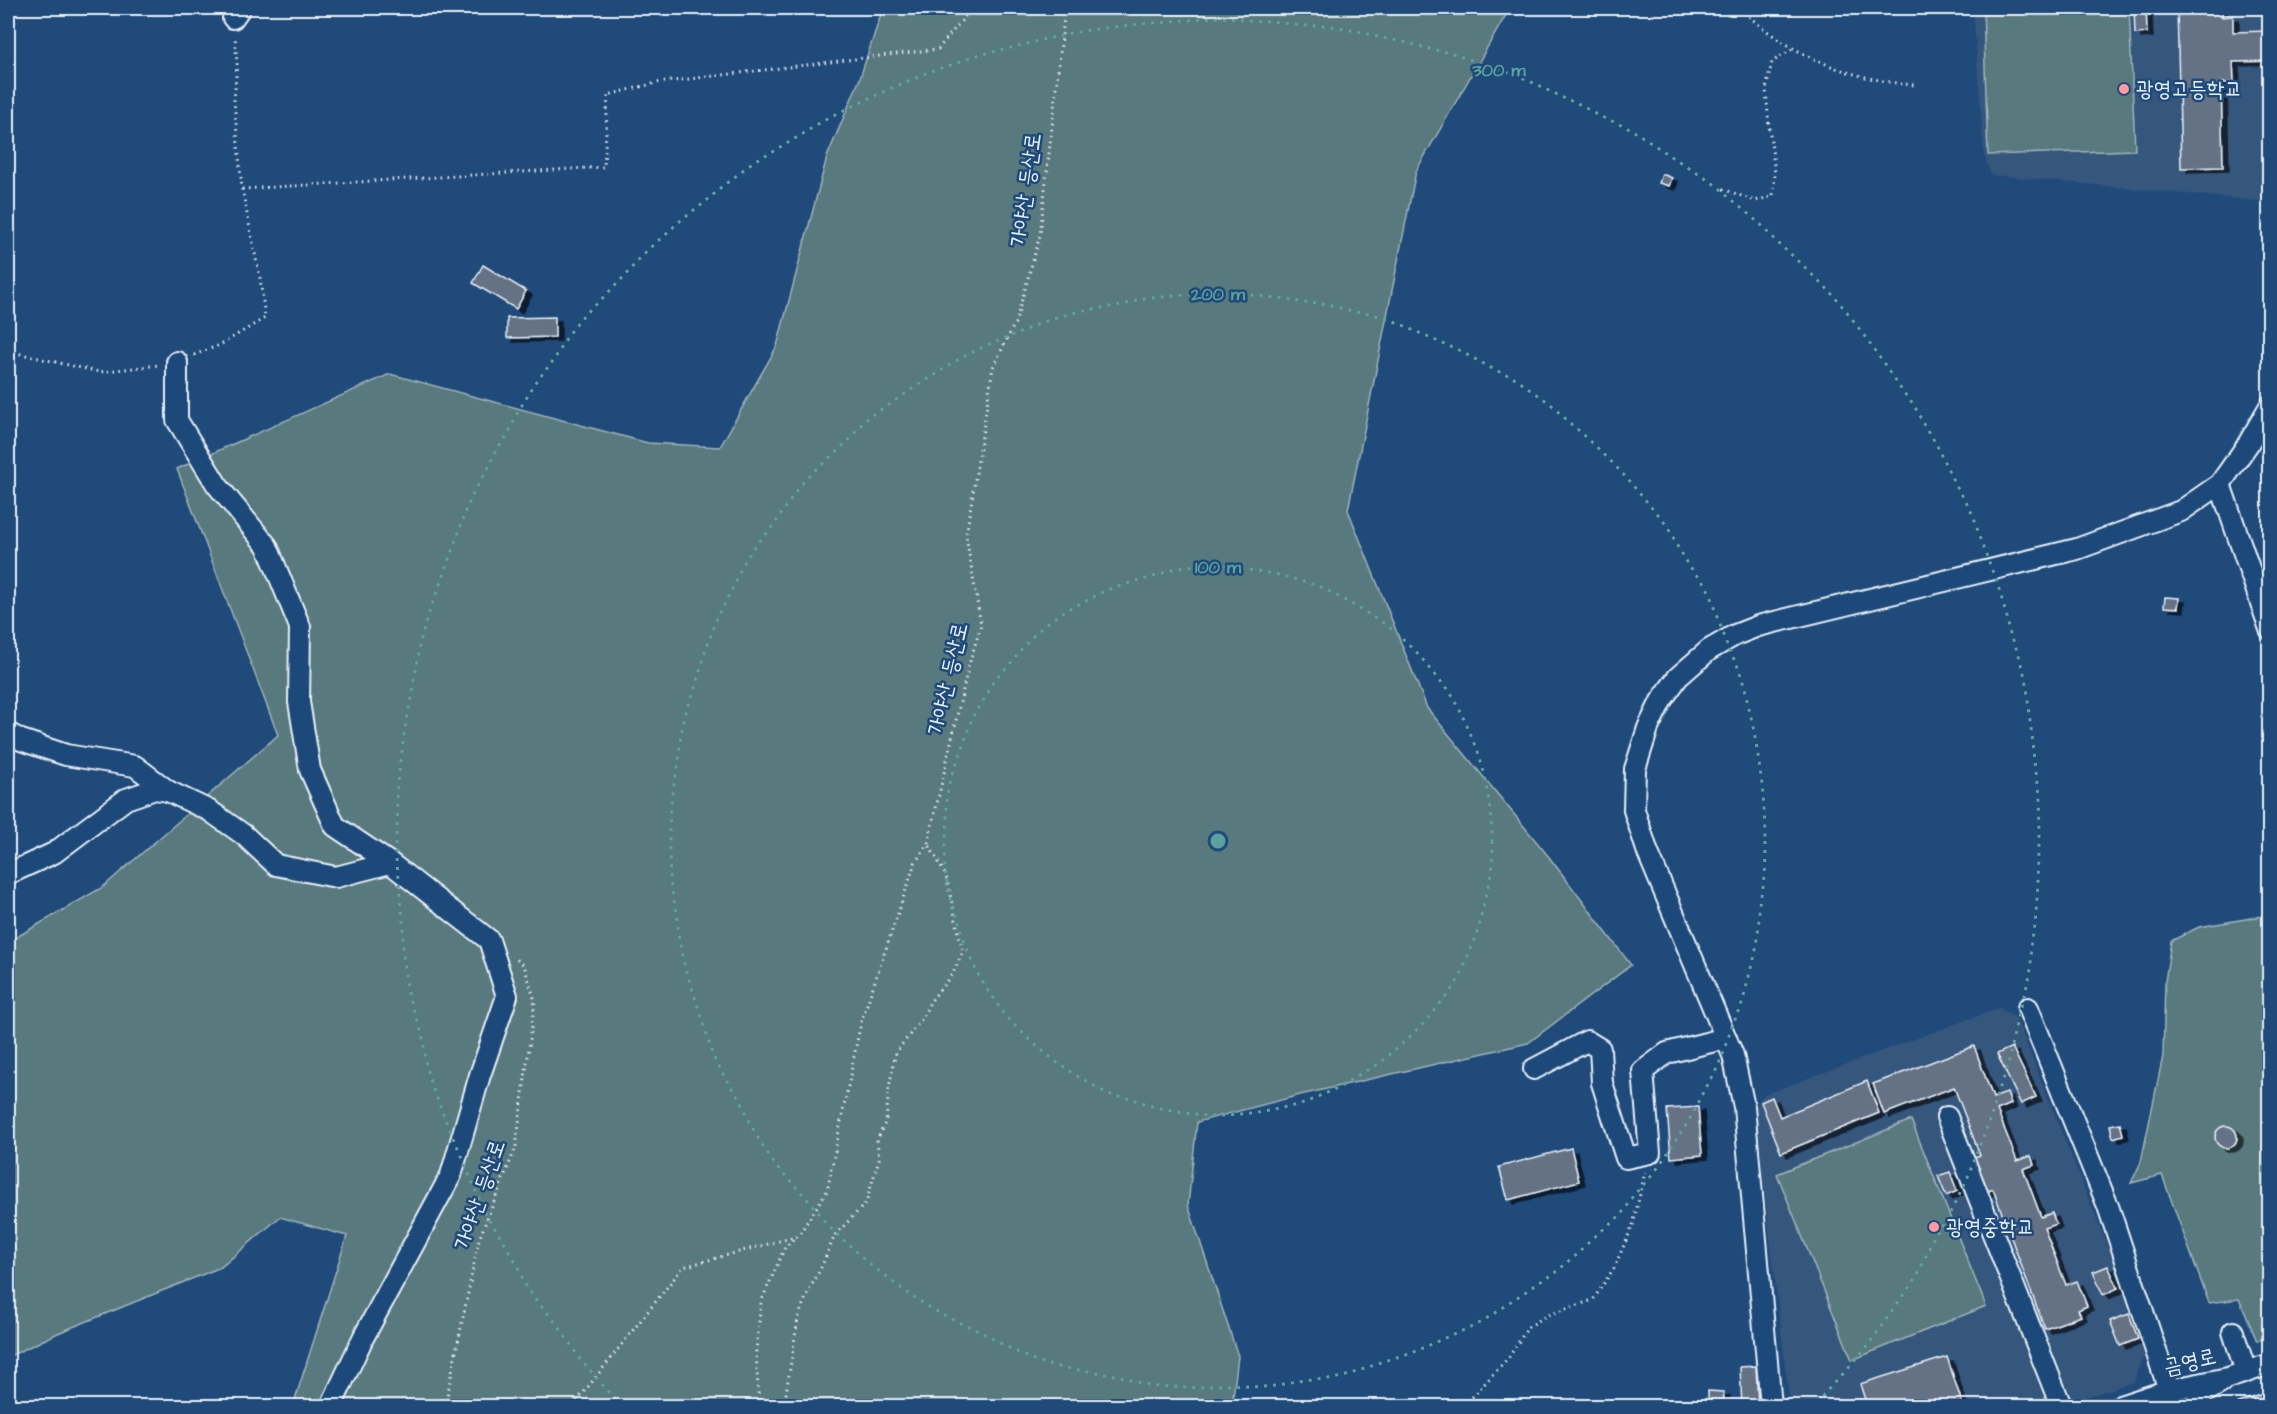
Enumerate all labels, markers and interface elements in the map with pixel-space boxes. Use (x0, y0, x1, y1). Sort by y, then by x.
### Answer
text: 300 m (1471, 58, 1527, 83)
place label: 광영고등학교 (2136, 74, 2242, 105)
marker: 광영고등학교 (2117, 82, 2131, 96)
street label: 가야산 등산로 (1003, 131, 1049, 249)
text: 200 m (1190, 282, 1246, 307)
text: 100 m (1195, 555, 1242, 580)
street label: 가야산 등산로 (920, 619, 976, 739)
centre of rings (1208, 831, 1228, 851)
street label: 가야산 등산로 (447, 1136, 513, 1254)
place label: 광영중학교 (1946, 1212, 2035, 1243)
marker: 광영중학교 (1927, 1220, 1941, 1234)
street label: 금영로 (2161, 1341, 2219, 1383)

